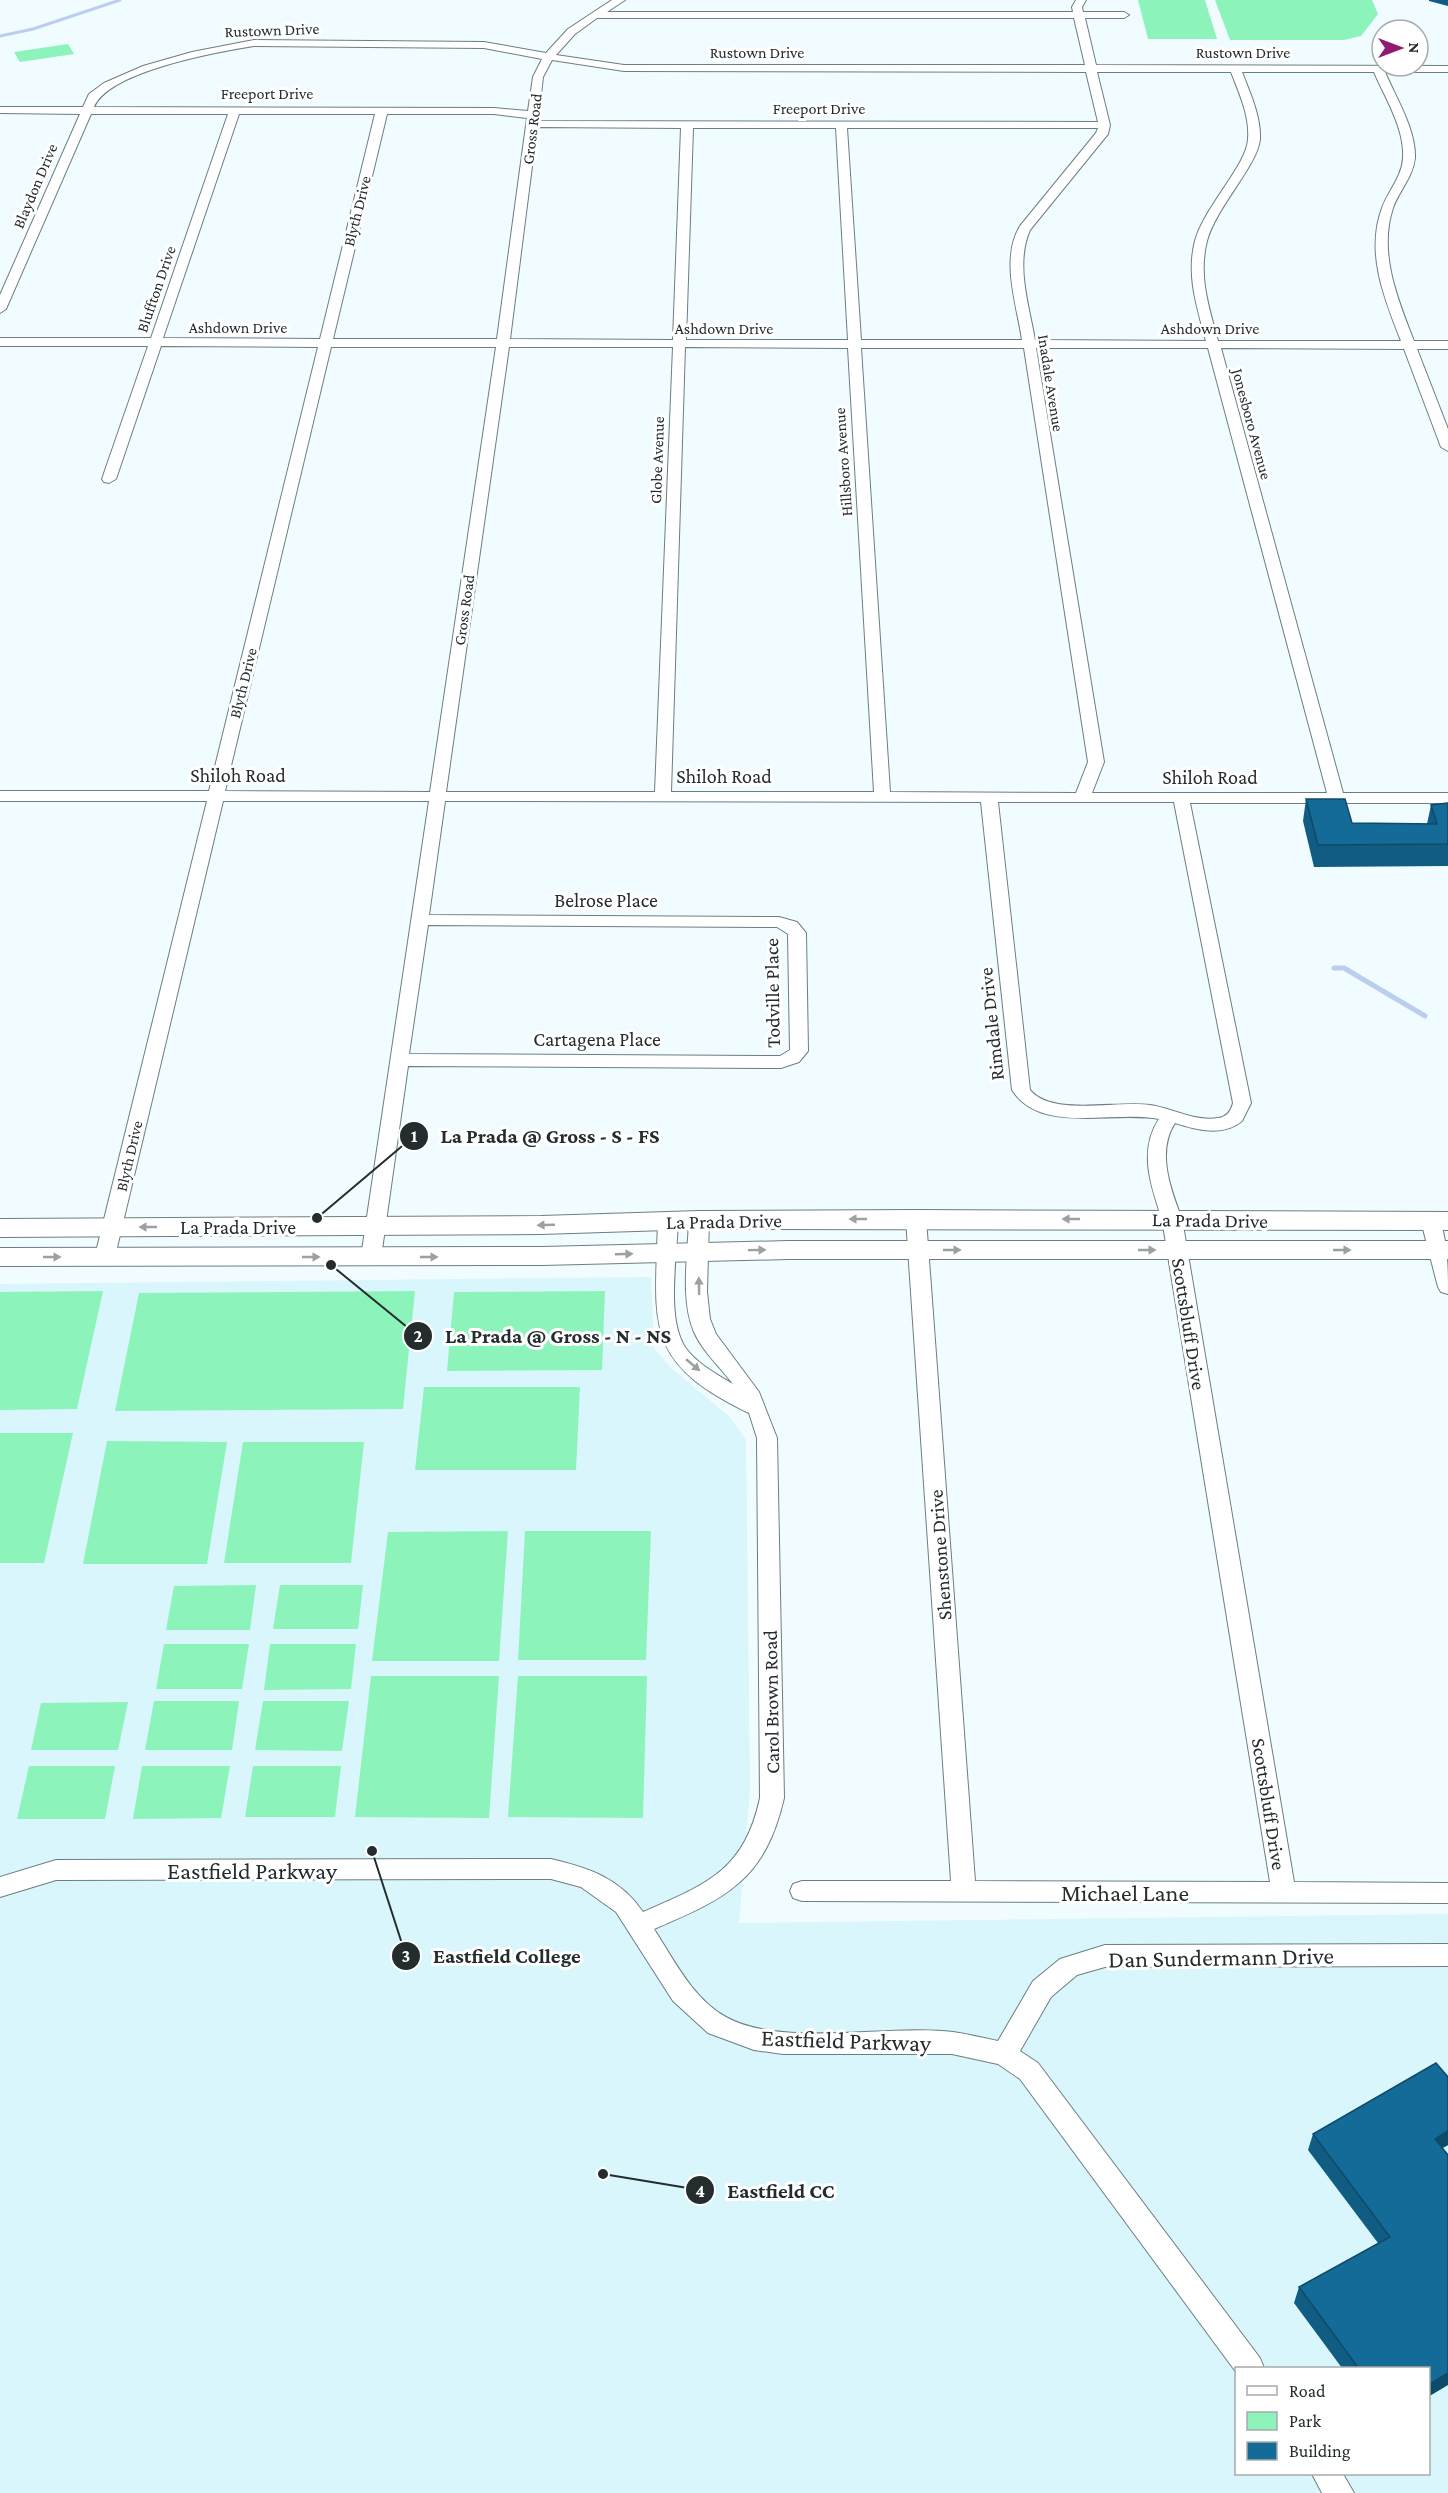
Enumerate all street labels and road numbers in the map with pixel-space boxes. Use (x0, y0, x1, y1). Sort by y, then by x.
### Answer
street label: Rustown Drive (224, 20, 320, 40)
street label: Rustown Drive (710, 44, 804, 61)
street label: Rustown Drive (1196, 44, 1290, 61)
street label: Freeport Drive (221, 85, 313, 103)
street label: Gross Road (519, 92, 545, 165)
street label: Freeport Drive (773, 100, 865, 118)
street label: Blaydon Drive (10, 141, 61, 231)
street label: Blyth Drive (340, 174, 375, 248)
street label: Bluffton Drive (133, 243, 179, 335)
street label: Ashdown Drive (189, 319, 287, 336)
street label: Ashdown Drive (675, 320, 773, 337)
street label: Ashdown Drive (1161, 320, 1259, 337)
street label: Inadale Avenue (1035, 333, 1067, 433)
street label: Jonesboro Avenue (1228, 365, 1275, 482)
street label: Hillsboro Avenue (831, 407, 855, 517)
street label: Globe Avenue (647, 416, 667, 504)
street label: Gross Road (451, 573, 477, 647)
street label: Blyth Drive (226, 646, 261, 720)
street label: Shiloh Road (190, 764, 286, 786)
street label: Shiloh Road (676, 765, 772, 787)
street label: Shiloh Road (1162, 766, 1258, 788)
street label: Belrose Place (554, 889, 658, 911)
street label: Todville Place (760, 938, 784, 1048)
street label: Rimdale Drive (974, 966, 1008, 1082)
street label: Cartagena Place (533, 1028, 661, 1051)
street label: Blyth Drive (113, 1119, 146, 1193)
street label: La Prada Drive (1152, 1208, 1268, 1232)
street label: La Prada Drive (666, 1209, 782, 1233)
street label: La Prada Drive (180, 1216, 296, 1238)
street label: Scottsbluff Drive (1168, 1256, 1210, 1392)
street label: Shenstone Drive (924, 1489, 956, 1621)
street label: Carol Brown Road (759, 1629, 783, 1774)
street label: Scottsbluff Drive (1248, 1736, 1290, 1872)
street label: Eastfield Parkway (167, 1857, 338, 1884)
street label: Michael Lane (1061, 1879, 1189, 1906)
street label: Dan Sundermann Drive (1108, 1942, 1334, 1972)
street label: Eastfield Parkway (761, 2024, 932, 2056)

